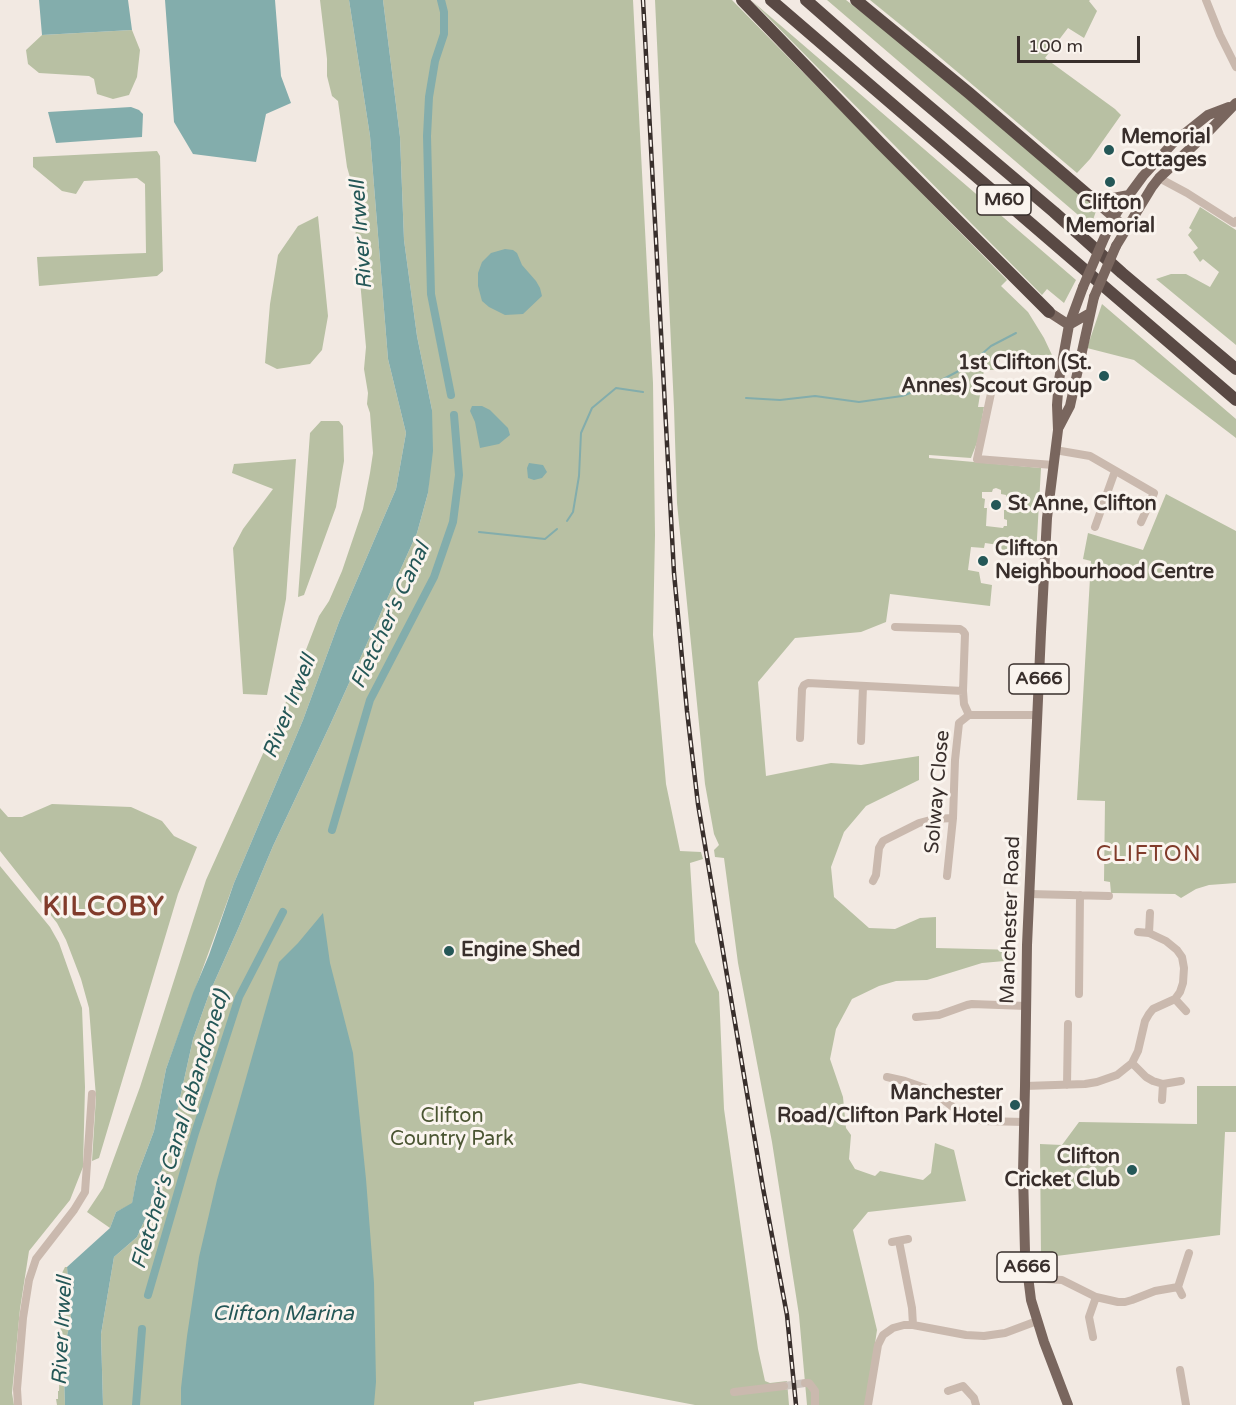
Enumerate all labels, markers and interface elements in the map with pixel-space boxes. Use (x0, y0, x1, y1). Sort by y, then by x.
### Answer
scale bar (1020, 24, 1143, 62)
text: 100 m (1028, 35, 1083, 57)
place label: Memorial Cottages (1121, 126, 1211, 173)
marker: Memorial Cottages (1102, 143, 1116, 157)
marker: Clifton Memorial (1103, 175, 1117, 189)
water label: River Irwell (346, 180, 378, 290)
road number: M60 (977, 185, 1031, 215)
place label: Clifton Memorial (1065, 192, 1155, 239)
place label: 1st Clifton (St. Annes) Scout Group (901, 352, 1092, 399)
marker: 1st Clifton (St. Annes) Scout Group (1097, 369, 1111, 383)
place label: St Anne, Clifton (1008, 493, 1157, 517)
marker: St Anne, Clifton (989, 498, 1003, 512)
place label: Clifton Neighbourhood Centre (995, 538, 1214, 585)
water label: Fletcher's Canal (346, 539, 436, 693)
marker: Clifton Neighbourhood Centre (976, 554, 990, 568)
water label: River Irwell (258, 652, 322, 762)
road number: A666 (1009, 664, 1069, 694)
street label: Solway Close (921, 729, 955, 855)
street label: Manchester Road (996, 835, 1026, 1005)
district label: CLIFTON (1096, 842, 1202, 868)
district label: KILCOBY (43, 892, 165, 924)
place label: Engine Shed (461, 939, 580, 963)
marker: Engine Shed (442, 944, 456, 958)
water label: Fletcher's Canal (abandoned) (127, 988, 235, 1272)
place label: Manchester Road/Clifton Park Hotel (777, 1082, 1003, 1129)
marker: Manchester Road/Clifton Park Hotel (1008, 1098, 1022, 1112)
park label: Clifton Country Park (390, 1105, 514, 1152)
place label: Clifton Cricket Club (1004, 1146, 1120, 1193)
marker: Clifton Cricket Club (1125, 1163, 1139, 1177)
road number: A666 (997, 1252, 1057, 1282)
water label: River Irwell (48, 1276, 78, 1386)
water label: Clifton Marina (212, 1301, 354, 1327)

